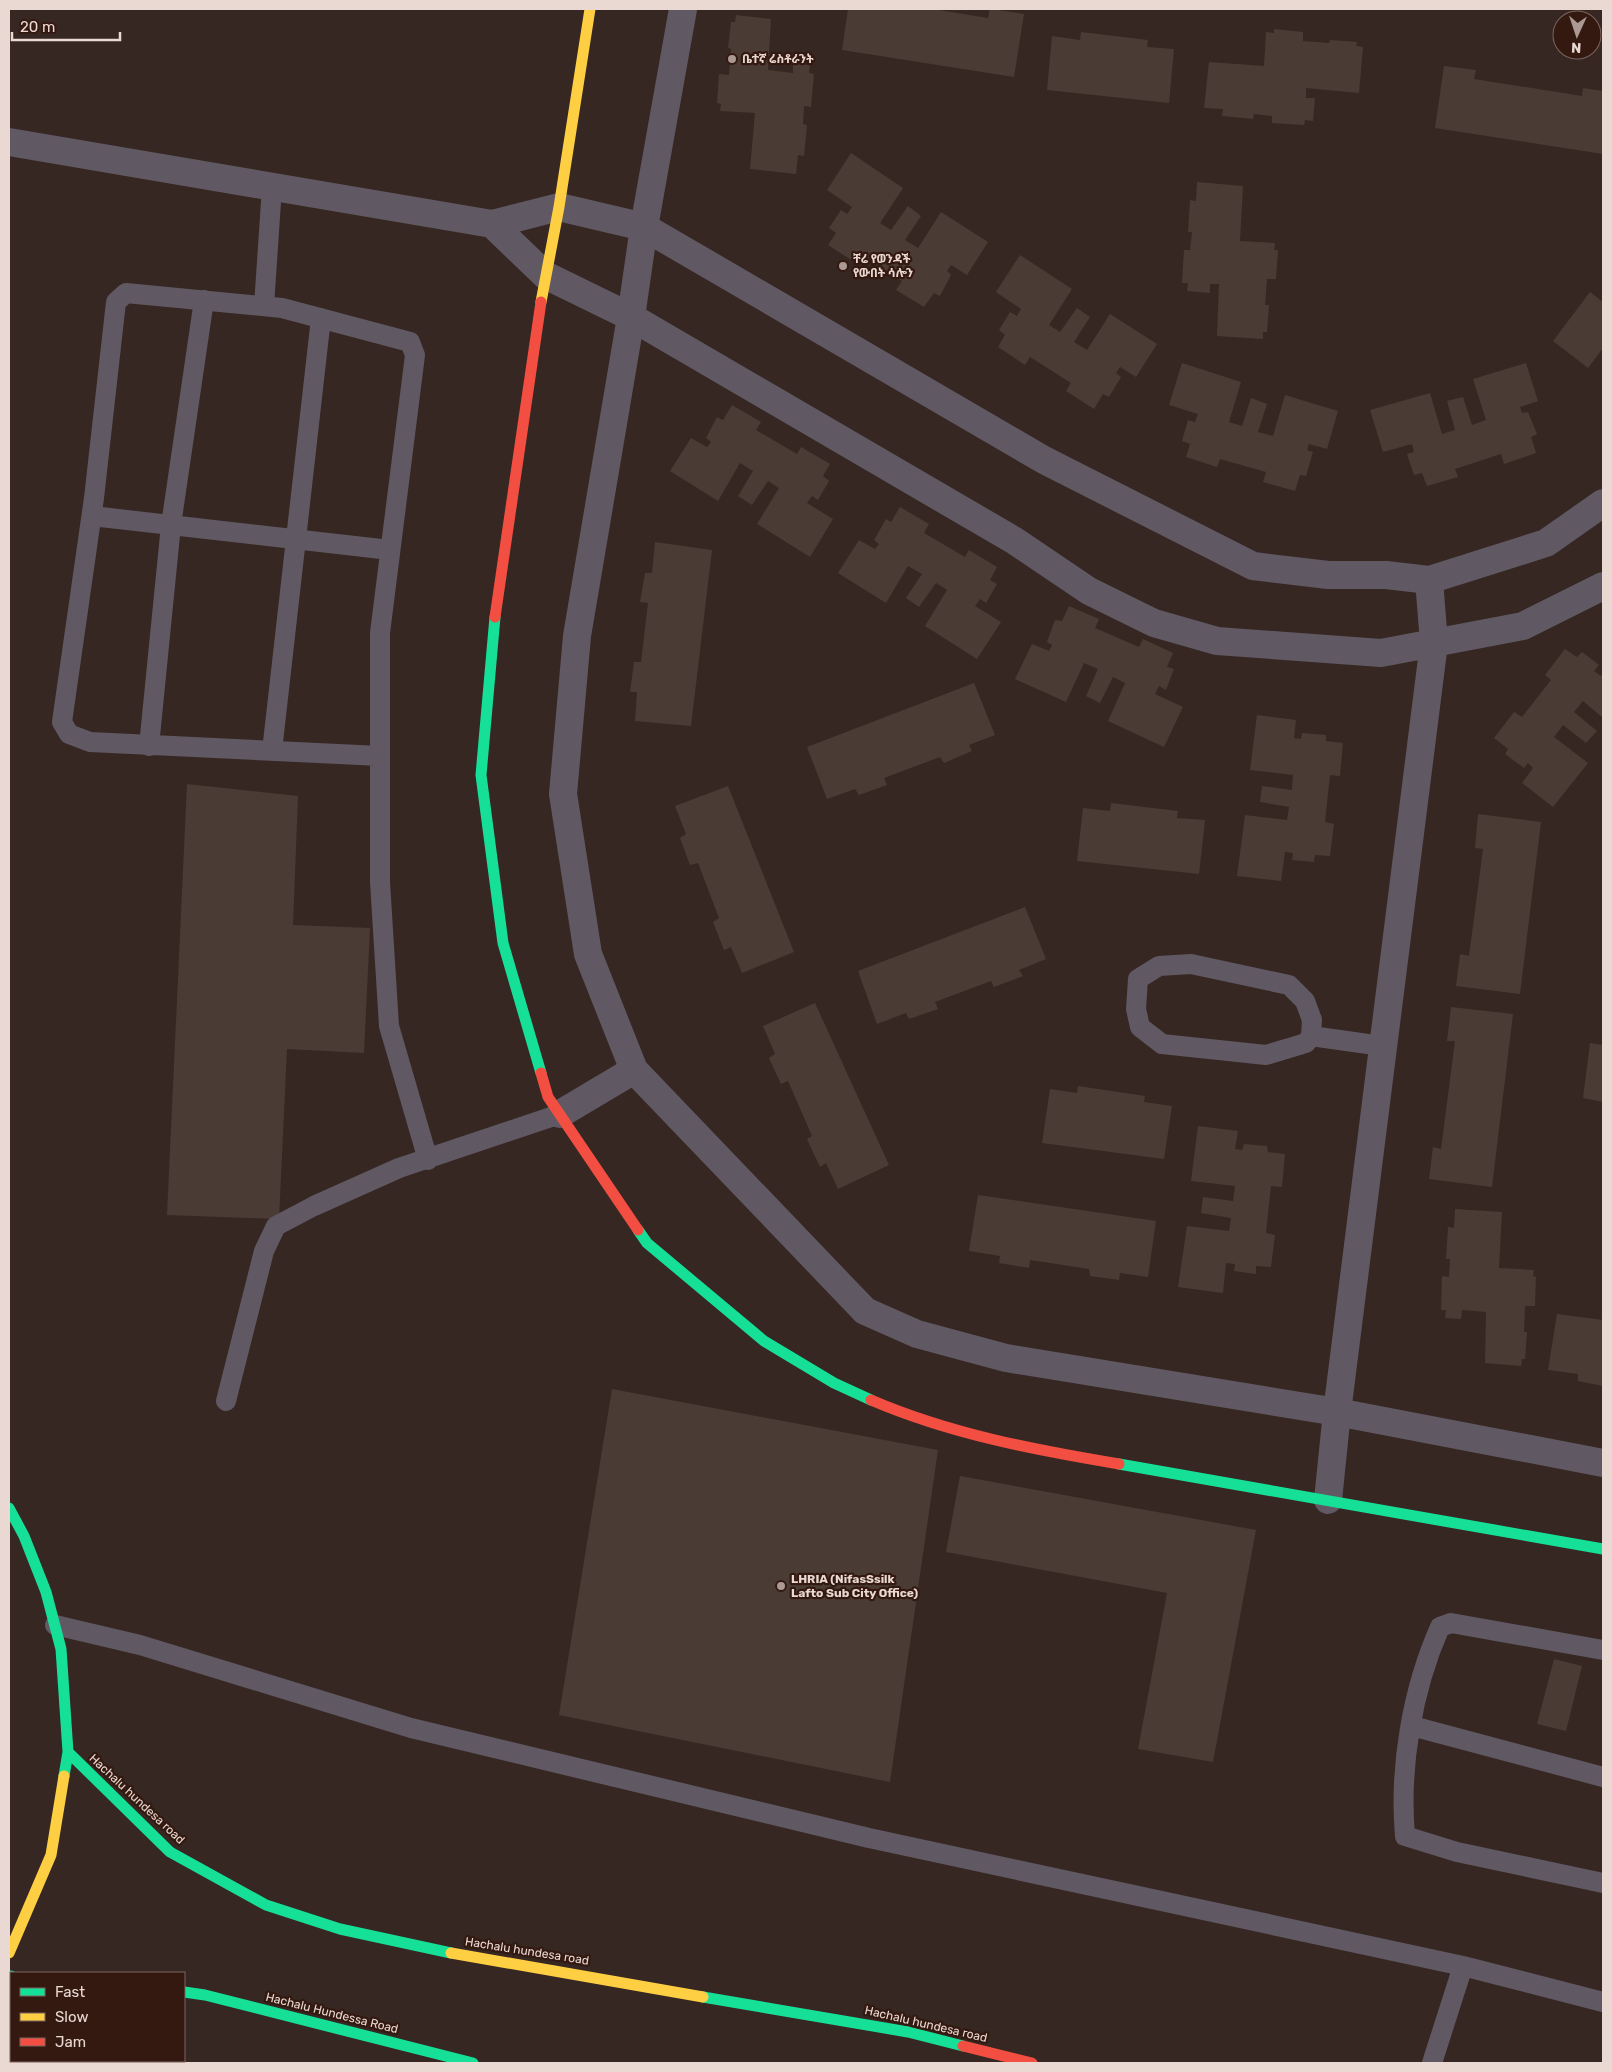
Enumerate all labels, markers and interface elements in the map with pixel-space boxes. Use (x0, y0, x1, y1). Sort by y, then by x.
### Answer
scale bar (12, 10, 120, 42)
north arrow (1552, 10, 1602, 60)
text: 20 m (20, 18, 55, 36)
text: N (1571, 39, 1582, 56)
place label: ቤተኛ ሬስቶራንት (742, 52, 814, 66)
marker: ቤተኛ ሬስቶራንት (726, 53, 738, 65)
place label: ቸሬ የወንዳች የውበት ሳሎን (853, 252, 913, 280)
marker: ቸሬ የወንዳች የውበት ሳሎን (837, 260, 849, 272)
place label: LHRIA (NifasSsilk Lafto Sub City Office) (791, 1572, 918, 1600)
marker: LHRIA (NifasSsilk Lafto Sub City Office) (775, 1580, 787, 1592)
street label: Hachalu hundesa road (86, 1751, 188, 1847)
street label: Hachalu hundesa road (464, 1934, 590, 1968)
legend (10, 1972, 185, 2062)
text: Fast (55, 1983, 85, 2001)
street label: Hachalu Hundessa Road (264, 1990, 400, 2036)
street label: Hachalu hundesa road (863, 2003, 989, 2045)
text: Slow (55, 2008, 88, 2026)
text: Jam (55, 2033, 86, 2051)

